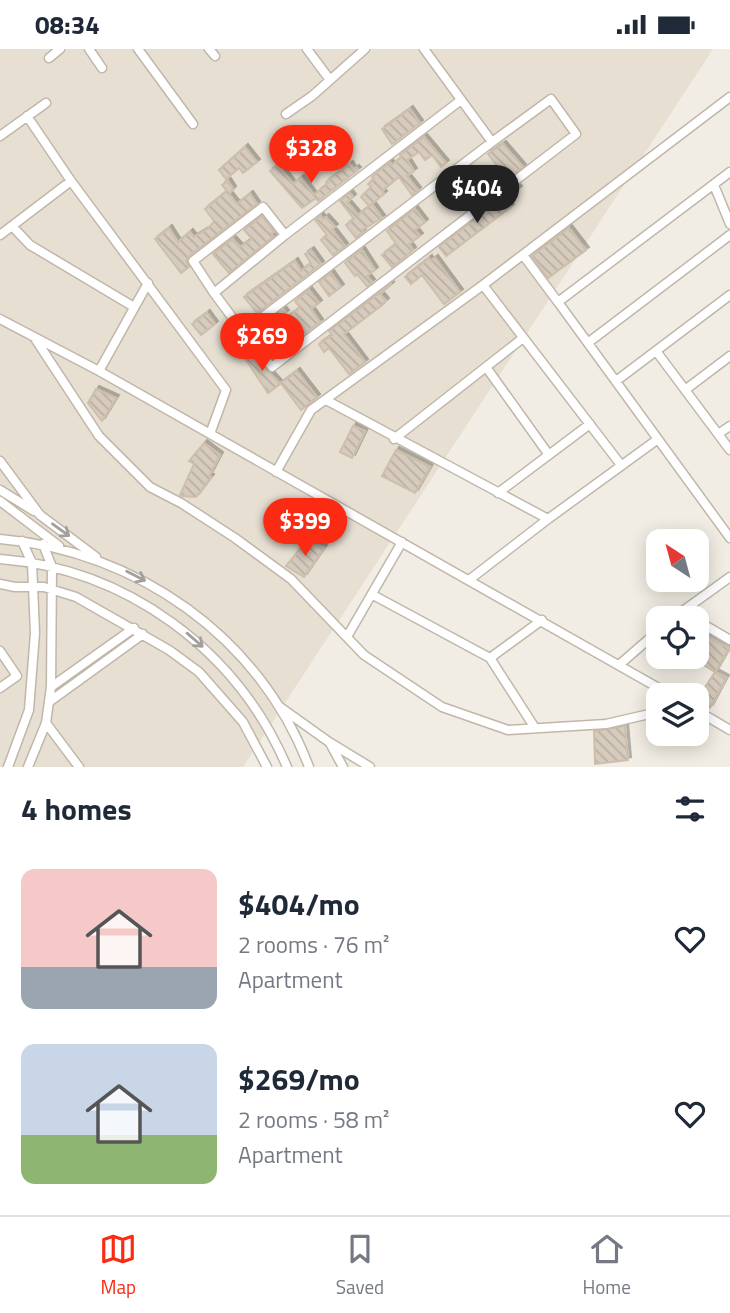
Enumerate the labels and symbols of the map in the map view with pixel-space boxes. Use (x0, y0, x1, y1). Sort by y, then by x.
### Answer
pin: $328 (270, 125, 352, 185)
pin: $404 (436, 165, 518, 225)
pin: $269 (221, 313, 303, 373)
pin: $399 (264, 498, 346, 558)
one-way arrow (51, 523, 70, 538)
north arrow (646, 529, 709, 591)
one-way arrow (125, 570, 146, 584)
one-way arrow (186, 632, 204, 648)

